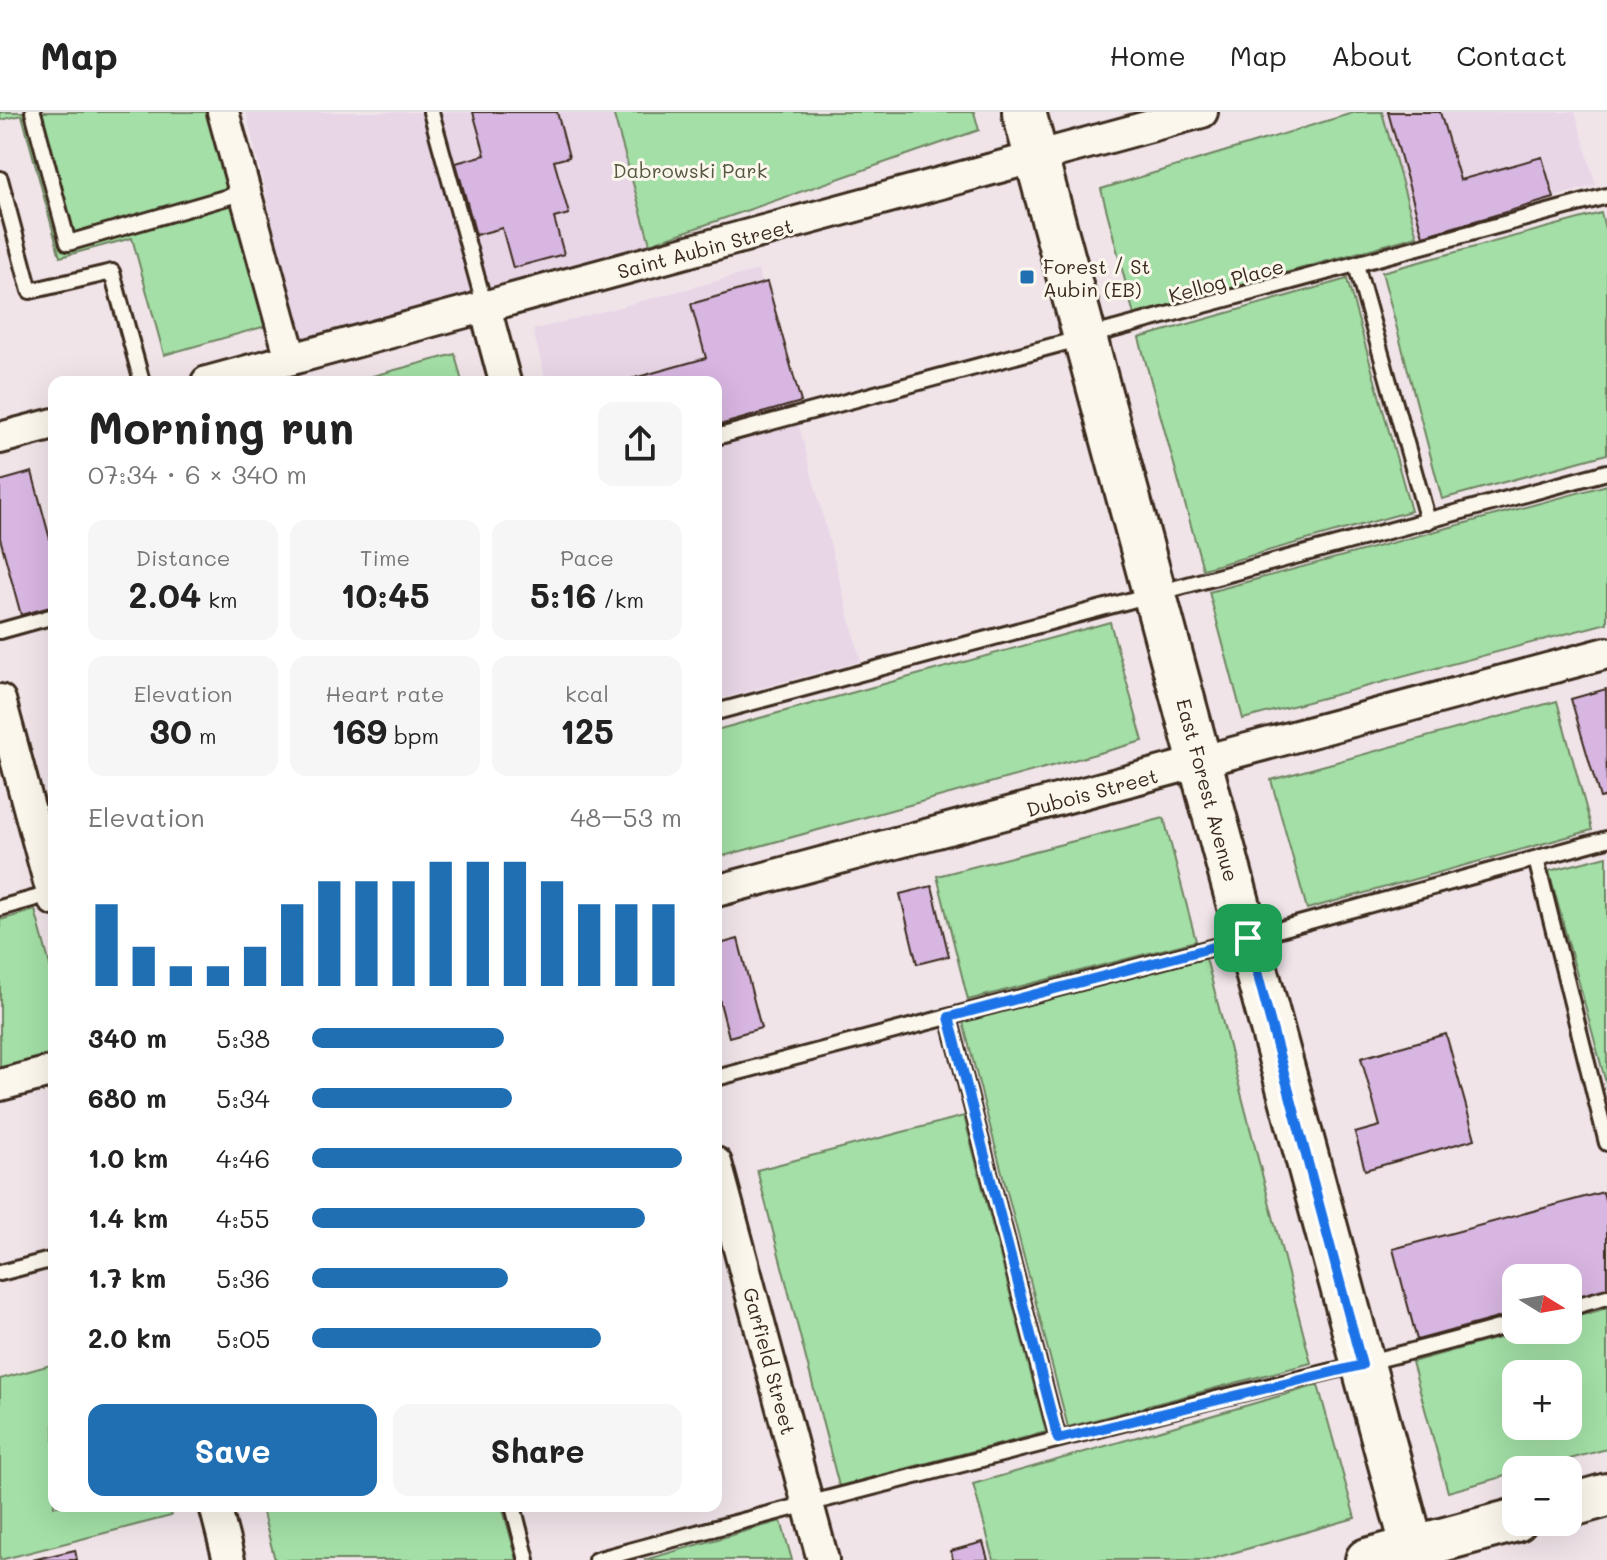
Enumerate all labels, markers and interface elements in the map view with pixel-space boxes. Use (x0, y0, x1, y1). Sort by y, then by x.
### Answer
text: Map (40, 30, 118, 80)
text: Home (1110, 37, 1186, 73)
text: Map (1230, 37, 1287, 73)
text: About (1331, 37, 1412, 73)
text: Contact (1456, 37, 1567, 73)
park label: Dabrowski Park (613, 157, 767, 183)
street label: Saint Aubin Street (614, 212, 796, 284)
street label: Kellog Place (1166, 252, 1286, 308)
place label: Forest / St Aubin (EB) (1043, 253, 1150, 302)
marker: Forest / St Aubin (EB) (1018, 268, 1036, 286)
text: Morning run (88, 398, 354, 455)
button: share (598, 402, 682, 486)
text: 07:34 · 6 × 340 m (88, 457, 307, 491)
text: Distance (136, 543, 230, 572)
text: Time (360, 543, 410, 572)
text: Pace (560, 543, 614, 572)
text: 2.04 (128, 572, 201, 617)
text: 10:45 (340, 572, 430, 617)
text: 5:16 (530, 572, 596, 617)
text: km (201, 585, 238, 614)
text: /km (596, 585, 644, 614)
text: Elevation (134, 679, 232, 708)
text: Heart rate (326, 679, 444, 708)
text: kcal (565, 679, 609, 708)
street label: East Forest Avenue (1171, 696, 1245, 884)
text: 30 (150, 708, 192, 753)
text: 169 (331, 708, 387, 753)
text: 125 (560, 708, 614, 753)
text: m (192, 721, 216, 750)
text: bpm (387, 721, 439, 750)
street label: Dubois Street (1023, 762, 1161, 822)
text: Elevation (88, 800, 205, 834)
text: 48–53 m (570, 800, 682, 834)
pin (1214, 904, 1282, 972)
icon: arrive (1226, 916, 1270, 960)
text: 340 m (88, 1021, 167, 1055)
text: 5:38 (216, 1021, 270, 1055)
text: 680 m (88, 1081, 167, 1115)
text: 5:34 (216, 1081, 270, 1115)
text: 1.0 km (88, 1141, 168, 1175)
text: 4:46 (216, 1141, 270, 1175)
text: 1.4 km (88, 1201, 168, 1235)
text: 4:55 (216, 1201, 270, 1235)
text: 1.7 km (88, 1261, 166, 1295)
text: 5:36 (216, 1261, 270, 1295)
north arrow (1502, 1264, 1582, 1344)
map controls (1502, 1264, 1582, 1536)
street label: Garfield Street (738, 1285, 802, 1437)
text: 2.0 km (88, 1321, 171, 1355)
text: 5:05 (216, 1321, 270, 1355)
button: + (1502, 1360, 1582, 1440)
button: Save (88, 1404, 377, 1496)
button: Share (393, 1404, 682, 1496)
button: − (1502, 1456, 1582, 1536)

